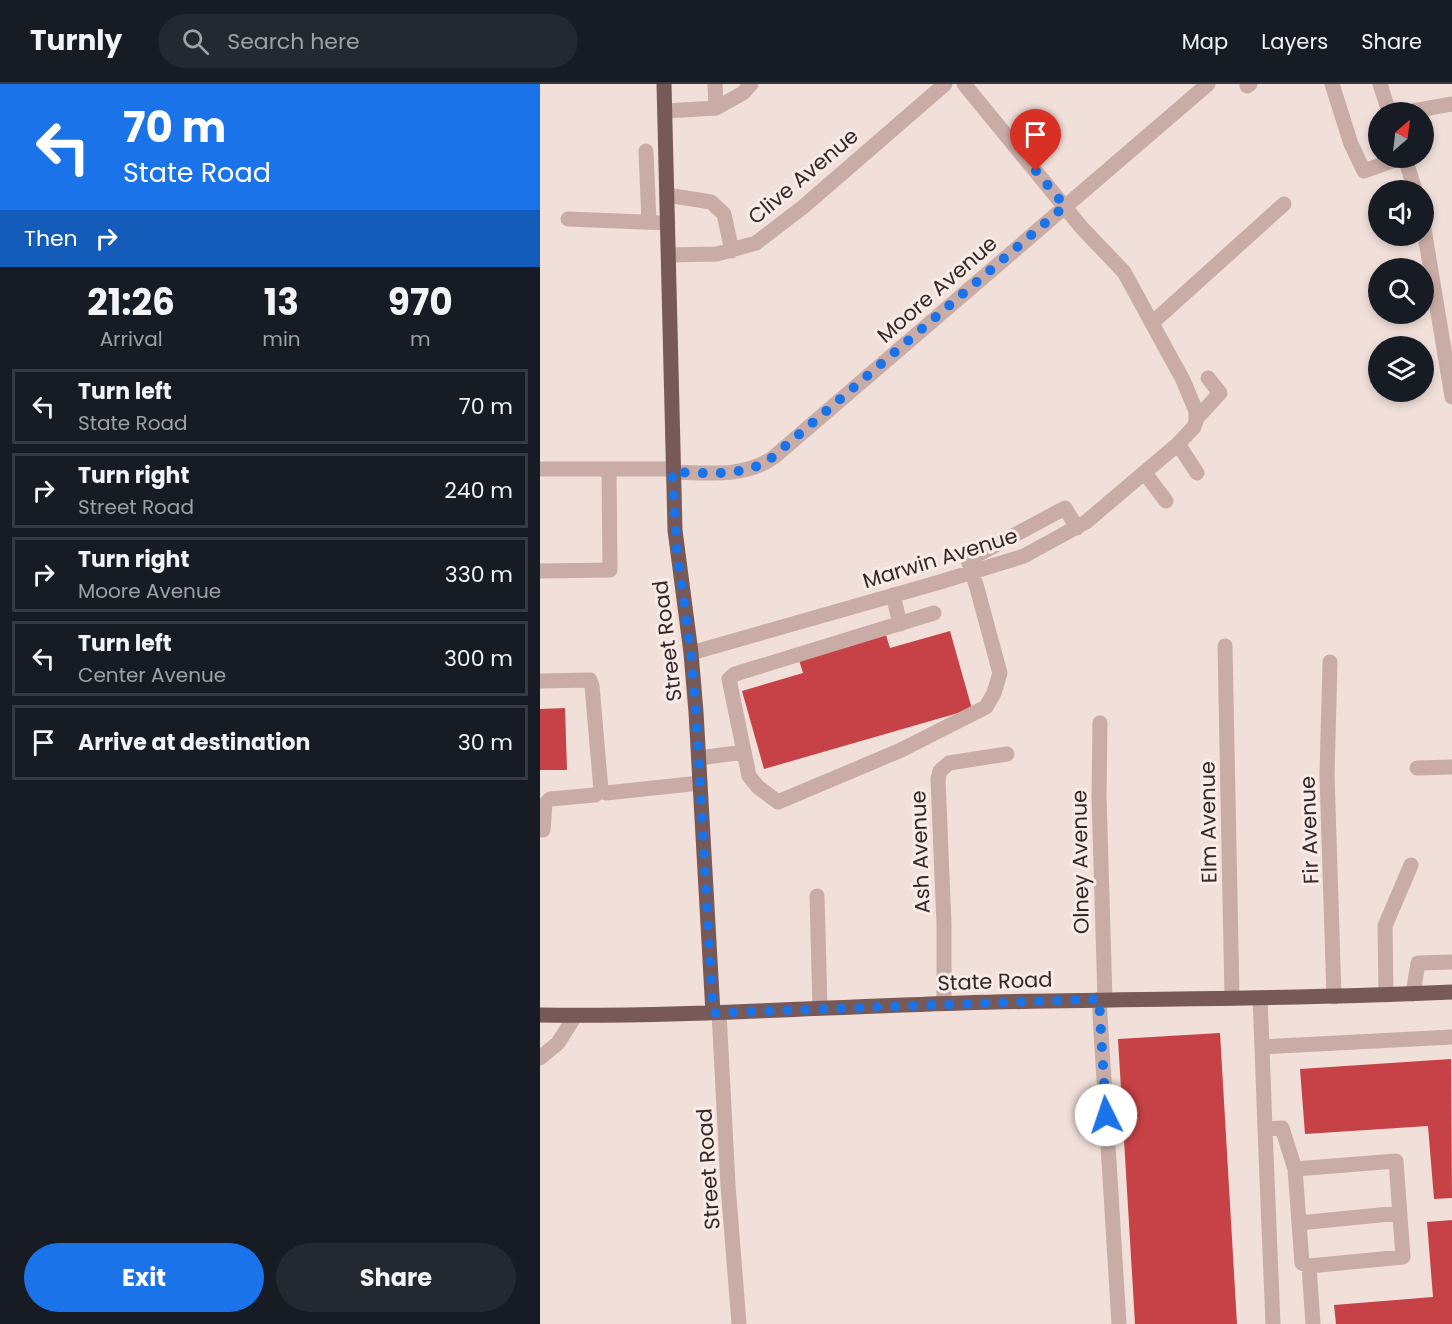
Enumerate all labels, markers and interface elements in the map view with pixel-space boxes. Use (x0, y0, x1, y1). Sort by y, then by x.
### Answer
search box (158, 14, 578, 68)
text: Turnly (30, 21, 122, 60)
icon: search (179, 25, 212, 58)
text: Search here (227, 26, 360, 57)
text: Map (1182, 27, 1228, 56)
text: Layers (1261, 27, 1328, 56)
text: Share (1361, 27, 1422, 56)
text: 70 m (123, 98, 226, 157)
north arrow (1368, 102, 1434, 168)
map controls (1368, 102, 1434, 402)
icon: left (24, 108, 102, 186)
pin (1010, 109, 1061, 171)
icon: arrive (1019, 118, 1052, 151)
street label: Clive Avenue (742, 121, 864, 231)
text: State Road (123, 154, 271, 191)
button: sound (1368, 180, 1434, 246)
icon: right (90, 222, 123, 255)
text: Then (24, 223, 78, 254)
street label: Moore Avenue (871, 229, 1003, 349)
button: search (1368, 258, 1434, 324)
text: 21:26 (87, 277, 175, 328)
text: 13 (264, 277, 299, 328)
text: 970 (388, 277, 453, 328)
text: Arrival (100, 325, 163, 353)
text: min (262, 325, 301, 353)
text: m (410, 325, 431, 353)
button: layers (1368, 336, 1434, 402)
text: Turn left (78, 376, 172, 407)
icon: left (27, 390, 60, 423)
text: 70 m (459, 391, 513, 422)
text: State Road (78, 409, 188, 437)
text: Turn right (78, 460, 189, 491)
icon: right (27, 474, 60, 507)
text: 240 m (444, 475, 513, 506)
text: Street Road (78, 493, 194, 521)
street label: Marwin Avenue (859, 521, 1021, 595)
text: Turn right (78, 544, 189, 575)
icon: right (27, 558, 60, 591)
text: 330 m (445, 559, 513, 590)
text: Moore Avenue (78, 577, 221, 605)
street label: Street Road (645, 579, 689, 703)
text: Turn left (78, 628, 172, 659)
icon: left (27, 642, 60, 675)
text: 300 m (444, 643, 513, 674)
text: Center Avenue (78, 661, 226, 689)
icon: arrive (27, 726, 60, 759)
text: Arrive at destination (78, 727, 310, 758)
text: 30 m (458, 727, 513, 758)
street label: Elm Avenue (1192, 761, 1224, 883)
street label: Fir Avenue (1293, 776, 1325, 884)
street label: Ash Avenue (903, 790, 937, 914)
street label: Olney Avenue (1064, 790, 1096, 934)
street label: State Road (937, 965, 1053, 997)
position arrow (1074, 1083, 1138, 1147)
street label: Street Road (689, 1107, 727, 1231)
button: Exit (24, 1243, 264, 1312)
button: Share (276, 1243, 516, 1312)

